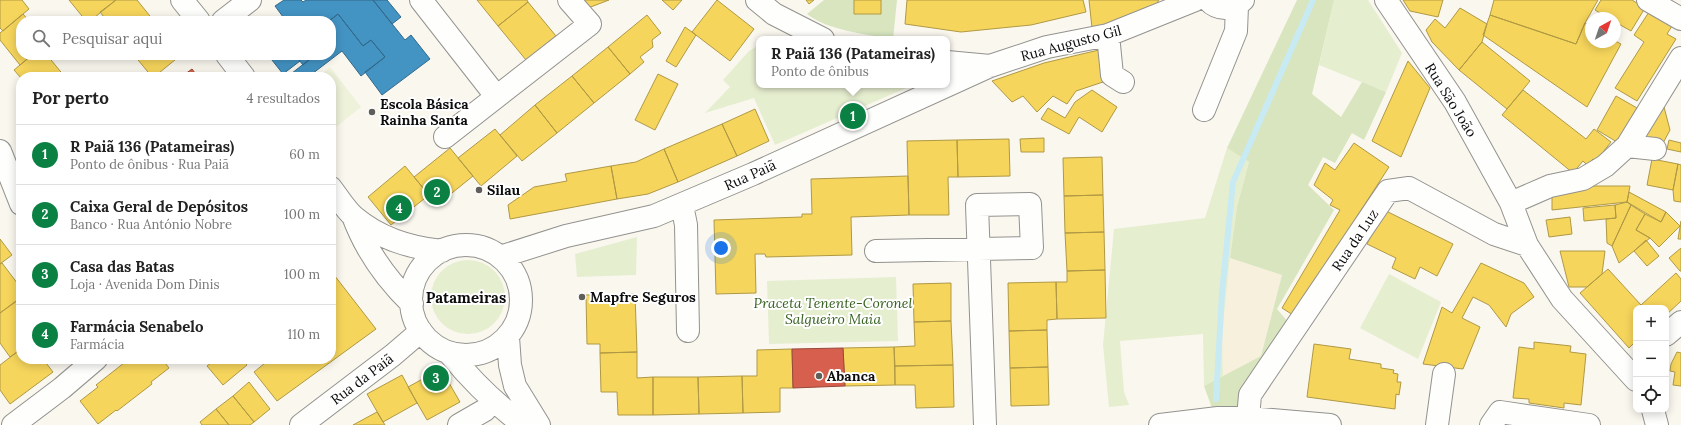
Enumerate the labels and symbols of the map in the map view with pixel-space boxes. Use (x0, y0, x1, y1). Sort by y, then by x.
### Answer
north arrow (1585, 12, 1621, 48)
street label: Rua Augusto Gil (1019, 21, 1123, 65)
street label: Rua São João (1421, 60, 1481, 140)
place label: Escola Básica Rainha Santa (380, 95, 469, 129)
pin: 1 (840, 101, 866, 131)
marker: Escola Básica Rainha Santa (367, 107, 377, 117)
street label: Rua Paiã (721, 156, 779, 194)
pin: 2 (424, 177, 450, 207)
place label: Silau (487, 181, 521, 199)
marker: Silau (474, 185, 484, 195)
pin: 4 (386, 193, 412, 223)
street label: Rua da Luz (1328, 206, 1382, 274)
your location (711, 238, 731, 258)
district label: Patameiras (426, 288, 506, 307)
place label: Mapfre Seguros (590, 288, 696, 306)
marker: Mapfre Seguros (577, 292, 587, 302)
park label: Praceta Tenente-Coronel Salgueiro Maia (754, 294, 912, 328)
street label: Rua da Paiã (327, 350, 397, 408)
pin: 3 (423, 363, 449, 393)
place label: Abanca (827, 367, 876, 385)
marker: Abanca (814, 371, 824, 381)

